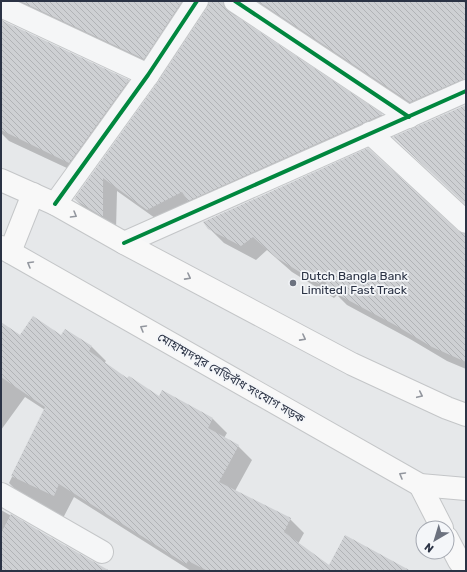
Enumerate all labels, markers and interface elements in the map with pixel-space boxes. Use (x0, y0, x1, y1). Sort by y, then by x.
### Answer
one-way arrow (70, 210, 77, 217)
one-way arrow (27, 261, 34, 268)
place label: Dutch Bangla Bank Limited। Fast Track (301, 269, 409, 297)
one-way arrow (184, 272, 191, 280)
marker: Dutch Bangla Bank Limited। Fast Track (288, 278, 298, 288)
one-way arrow (140, 325, 147, 332)
street label: মোহাম্মদপুর বেড়িবাঁধ সংযোগ সড়ক (155, 329, 308, 427)
one-way arrow (299, 333, 306, 341)
one-way arrow (415, 390, 423, 398)
one-way arrow (399, 472, 406, 479)
north arrow (415, 520, 455, 560)
text: N (422, 540, 436, 555)

